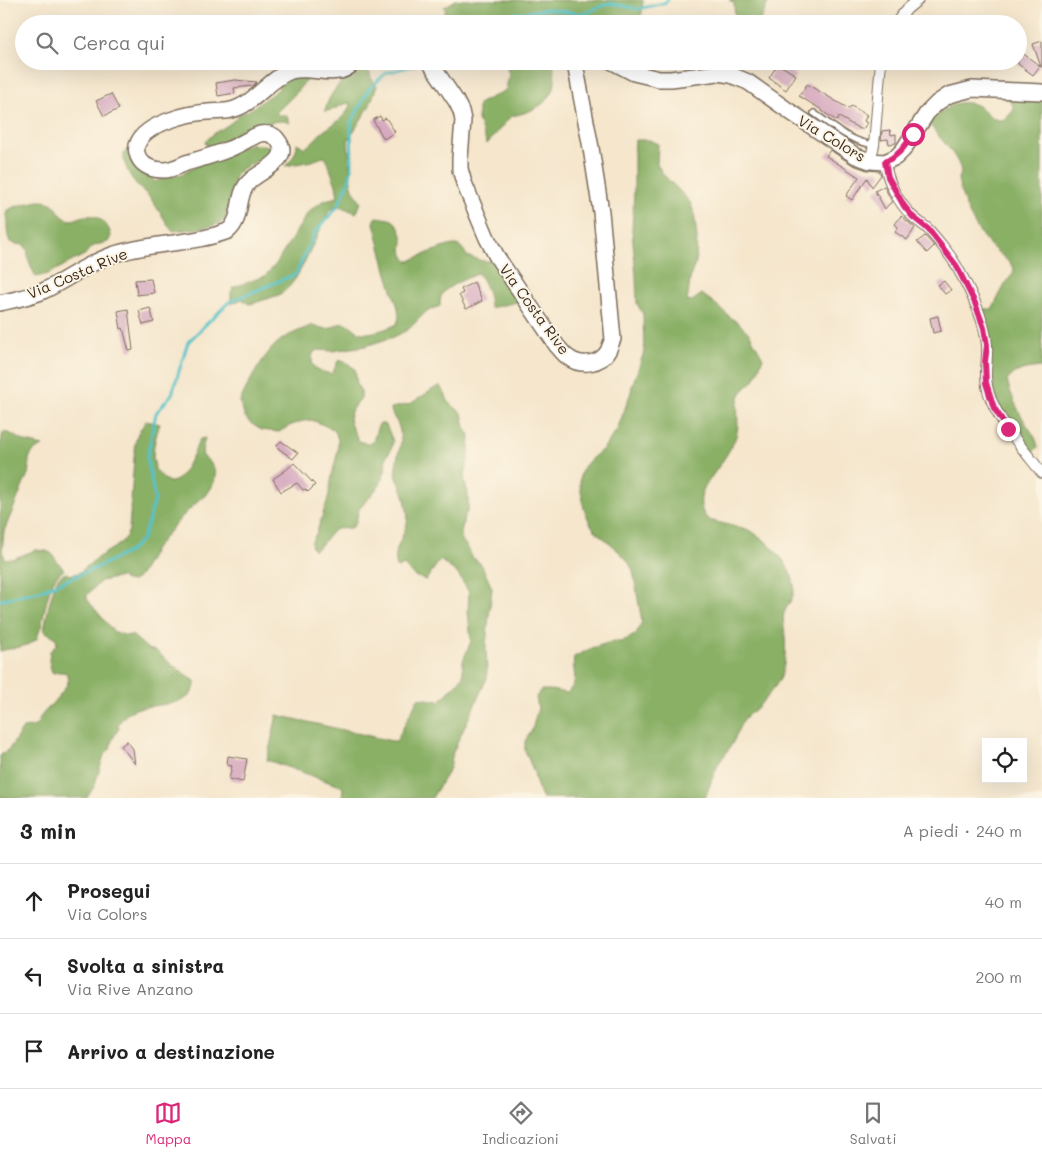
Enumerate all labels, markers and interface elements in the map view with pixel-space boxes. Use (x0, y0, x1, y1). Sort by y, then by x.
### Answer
search box (15, 15, 1027, 70)
icon: search (33, 29, 61, 57)
text: Cerca qui (73, 30, 165, 55)
street label: Via Colors (795, 110, 869, 166)
route start (902, 123, 925, 146)
street label: Via Costa Rive (24, 243, 130, 303)
street label: Via Costa Rive (495, 260, 575, 358)
route end (997, 418, 1020, 441)
map controls (982, 738, 1027, 783)
button: locate (982, 738, 1027, 783)
text: 3 min (20, 817, 76, 844)
text: A piedi · 240 m (903, 820, 1022, 841)
text: Prosegui (67, 878, 151, 903)
icon: ahead (20, 887, 48, 915)
text: 40 m (985, 891, 1022, 912)
text: Via Colors (67, 903, 148, 924)
text: Svolta a sinistra (67, 953, 224, 978)
icon: left (20, 962, 48, 990)
text: 200 m (975, 966, 1022, 987)
text: Via Rive Anzano (67, 978, 193, 999)
icon: arrive (20, 1037, 48, 1065)
text: Arrivo a destinazione (67, 1039, 275, 1064)
tab: Mappa (145, 1099, 191, 1148)
tab: Indicazioni (482, 1099, 559, 1148)
tab: Salvati (850, 1099, 896, 1148)

